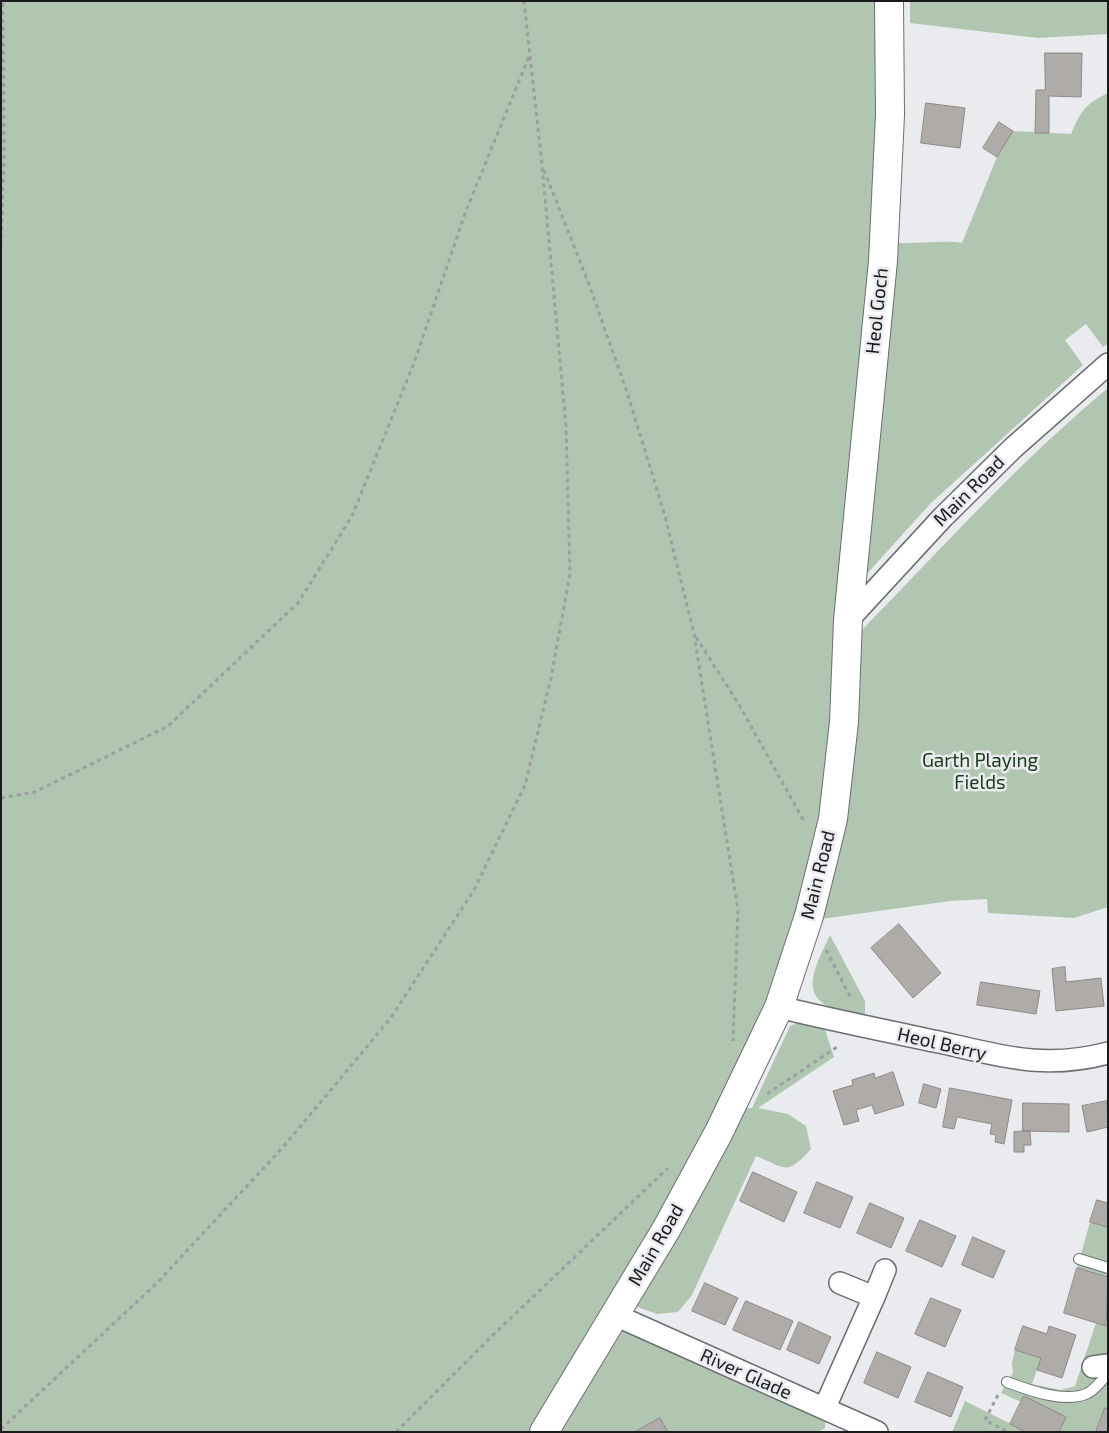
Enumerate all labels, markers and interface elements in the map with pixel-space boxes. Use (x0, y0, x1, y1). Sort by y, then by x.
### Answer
street label: Heol Goch (861, 267, 893, 355)
street label: Main Road (929, 451, 1009, 531)
park label: Garth Playing Fields (922, 750, 1038, 794)
street label: Main Road (796, 828, 840, 922)
street label: Heol Berry (895, 1023, 989, 1065)
street label: Main Road (623, 1200, 689, 1290)
street label: River Glade (697, 1344, 795, 1404)

